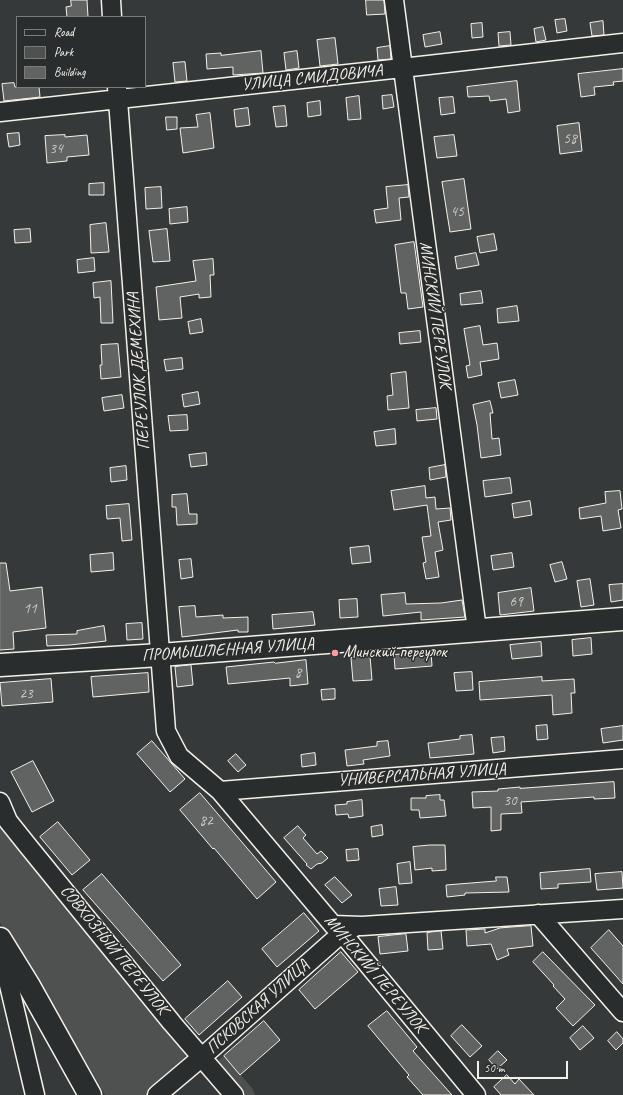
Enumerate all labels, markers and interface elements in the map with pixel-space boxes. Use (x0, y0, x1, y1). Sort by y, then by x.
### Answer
legend (16, 16, 146, 88)
text: Road (54, 24, 74, 40)
text: Park (54, 44, 73, 60)
street label: УЛИЦА СМИДОВИЧА (240, 60, 384, 96)
text: Building (54, 64, 86, 80)
house number: 58 (563, 130, 577, 148)
house number: 34 (49, 140, 63, 158)
house number: 45 (450, 203, 464, 221)
street label: МИНСКИЙ ПЕРЕУЛОК (415, 240, 455, 390)
street label: ПЕРЕУЛОК ДЕМЕХИНА (123, 291, 155, 451)
house number: 69 (509, 593, 523, 611)
house number: 11 (23, 600, 37, 618)
street label: ПРОМЫШЛЕННАЯ УЛИЦА (141, 634, 315, 666)
place label: Минский переулок (343, 643, 446, 663)
marker: Минский переулок (330, 648, 340, 658)
house number: 8 (295, 664, 301, 682)
house number: 23 (19, 685, 33, 703)
street label: УНИВЕРСАЛЬНАЯ УЛИЦА (337, 759, 507, 791)
house number: 30 (503, 792, 517, 810)
house number: 82 (199, 812, 213, 830)
street label: СОВХОЗНЫЙ ПЕРЕУЛОК (56, 881, 172, 1019)
street label: МИНСКИЙ ПЕРЕУЛОК (320, 911, 430, 1037)
street label: ПСКОВСКАЯ УЛИЦА (202, 956, 314, 1058)
scale bar (479, 1053, 570, 1079)
text: 50 m (484, 1060, 504, 1076)

